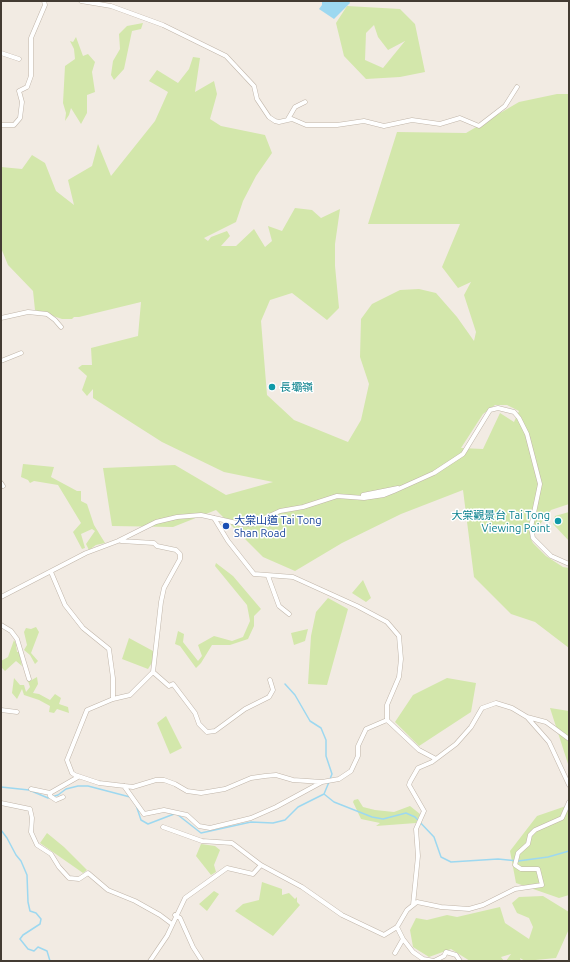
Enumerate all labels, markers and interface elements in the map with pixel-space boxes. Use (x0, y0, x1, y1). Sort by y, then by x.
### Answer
place label: 長壩嶺 (280, 380, 313, 394)
marker: 長壩嶺 (267, 382, 277, 392)
place label: 大棠觀景台 Tai Tong Viewing Point (451, 508, 550, 534)
place label: 大棠山道 Tai Tong Shan Road (234, 513, 322, 539)
marker: 大棠觀景台 Tai Tong Viewing Point (553, 516, 563, 526)
marker: 大棠山道 Tai Tong Shan Road (221, 521, 231, 531)

